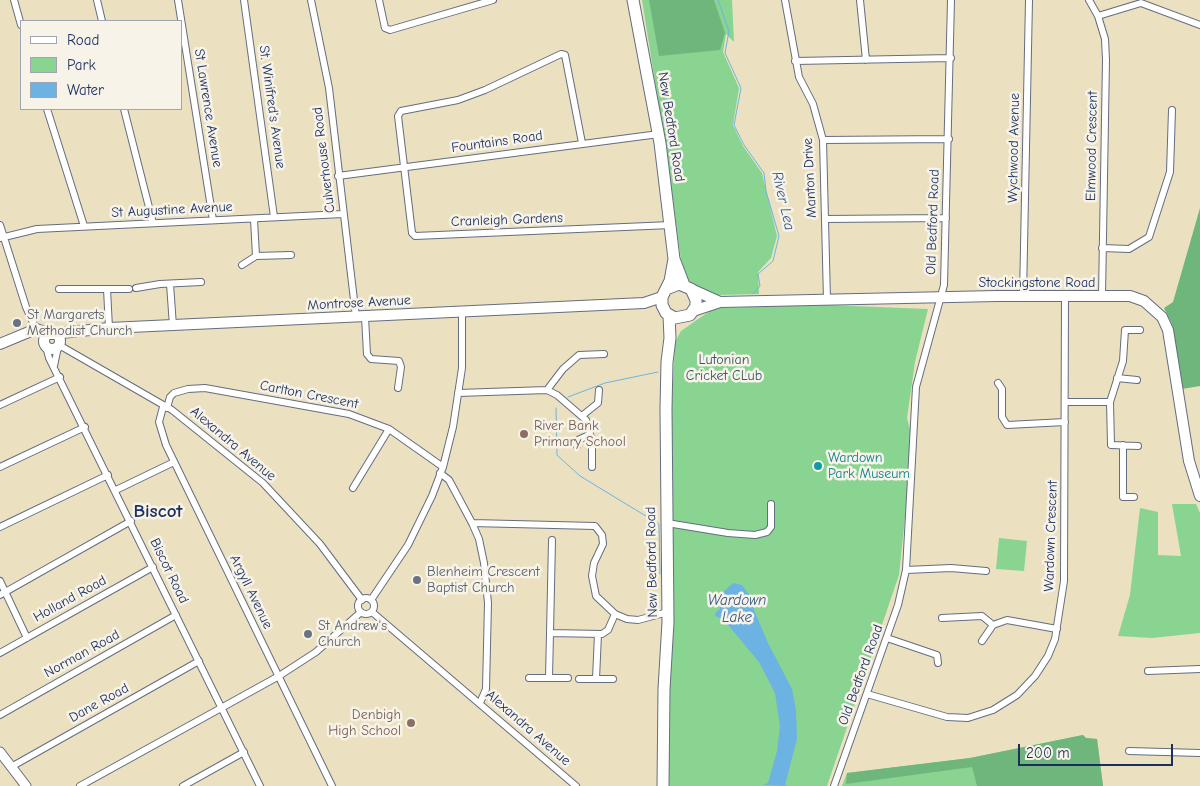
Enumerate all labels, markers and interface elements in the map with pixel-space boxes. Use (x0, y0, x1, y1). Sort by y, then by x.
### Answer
legend (20, 20, 182, 110)
text: Road (67, 31, 99, 49)
street label: St. Winifred's Avenue (255, 44, 289, 170)
street label: St Lawrence Avenue (190, 47, 226, 169)
text: Park (67, 56, 96, 74)
street label: New Bedford Road (654, 71, 688, 183)
text: Water (67, 81, 104, 99)
street label: Elmwood Crescent (1083, 91, 1101, 201)
street label: Wychwood Avenue (1005, 93, 1023, 203)
street label: Culverhouse Road (309, 106, 339, 214)
street label: Fountains Road (450, 127, 544, 157)
street label: Manton Drive (800, 137, 820, 219)
street label: Old Bedford Road (923, 169, 943, 275)
water label: River Lea (768, 170, 798, 232)
street label: St Augustine Avenue (111, 198, 233, 222)
street label: Cranleigh Gardens (451, 210, 563, 230)
street label: Stockingstone Road (978, 275, 1096, 291)
street label: Montrose Avenue (307, 292, 411, 314)
place label: St Margarets Methodist Church (27, 307, 132, 340)
marker: St Margarets Methodist Church (11, 317, 23, 329)
park label: Lutonian Cricket CLub (686, 352, 762, 384)
street label: Carlton Crescent (258, 377, 360, 413)
street label: Alexandra Avenue (187, 403, 279, 485)
place label: River Bank Primary School (534, 418, 626, 451)
marker: River Bank Primary School (518, 428, 530, 440)
place label: Wardown Park Museum (828, 450, 910, 482)
marker: Wardown Park Museum (812, 460, 824, 472)
street label: Wardown Crescent (1041, 480, 1061, 592)
district label: Biscot (133, 501, 183, 523)
street label: New Bedford Road (643, 506, 661, 618)
street label: Biscot Road (146, 536, 192, 606)
street label: Argyll Avenue (226, 552, 276, 632)
place label: Blenheim Crescent Baptist Church (427, 564, 540, 596)
street label: Holland Road (31, 572, 109, 626)
marker: Blenheim Crescent Baptist Church (411, 574, 423, 586)
water label: Wardown Lake (708, 592, 766, 627)
place label: St Andrew's Church (318, 618, 387, 650)
street label: Old Bedford Road (835, 622, 887, 728)
street label: Norman Road (41, 626, 123, 682)
marker: St Andrew's Church (302, 628, 314, 640)
street label: Dane Road (66, 680, 132, 726)
street label: Alexandra Avenue (482, 687, 574, 769)
place label: Denbigh High School (328, 707, 401, 740)
marker: Denbigh High School (405, 717, 417, 729)
scale bar (1020, 734, 1175, 766)
text: 200 m (1026, 744, 1070, 762)

